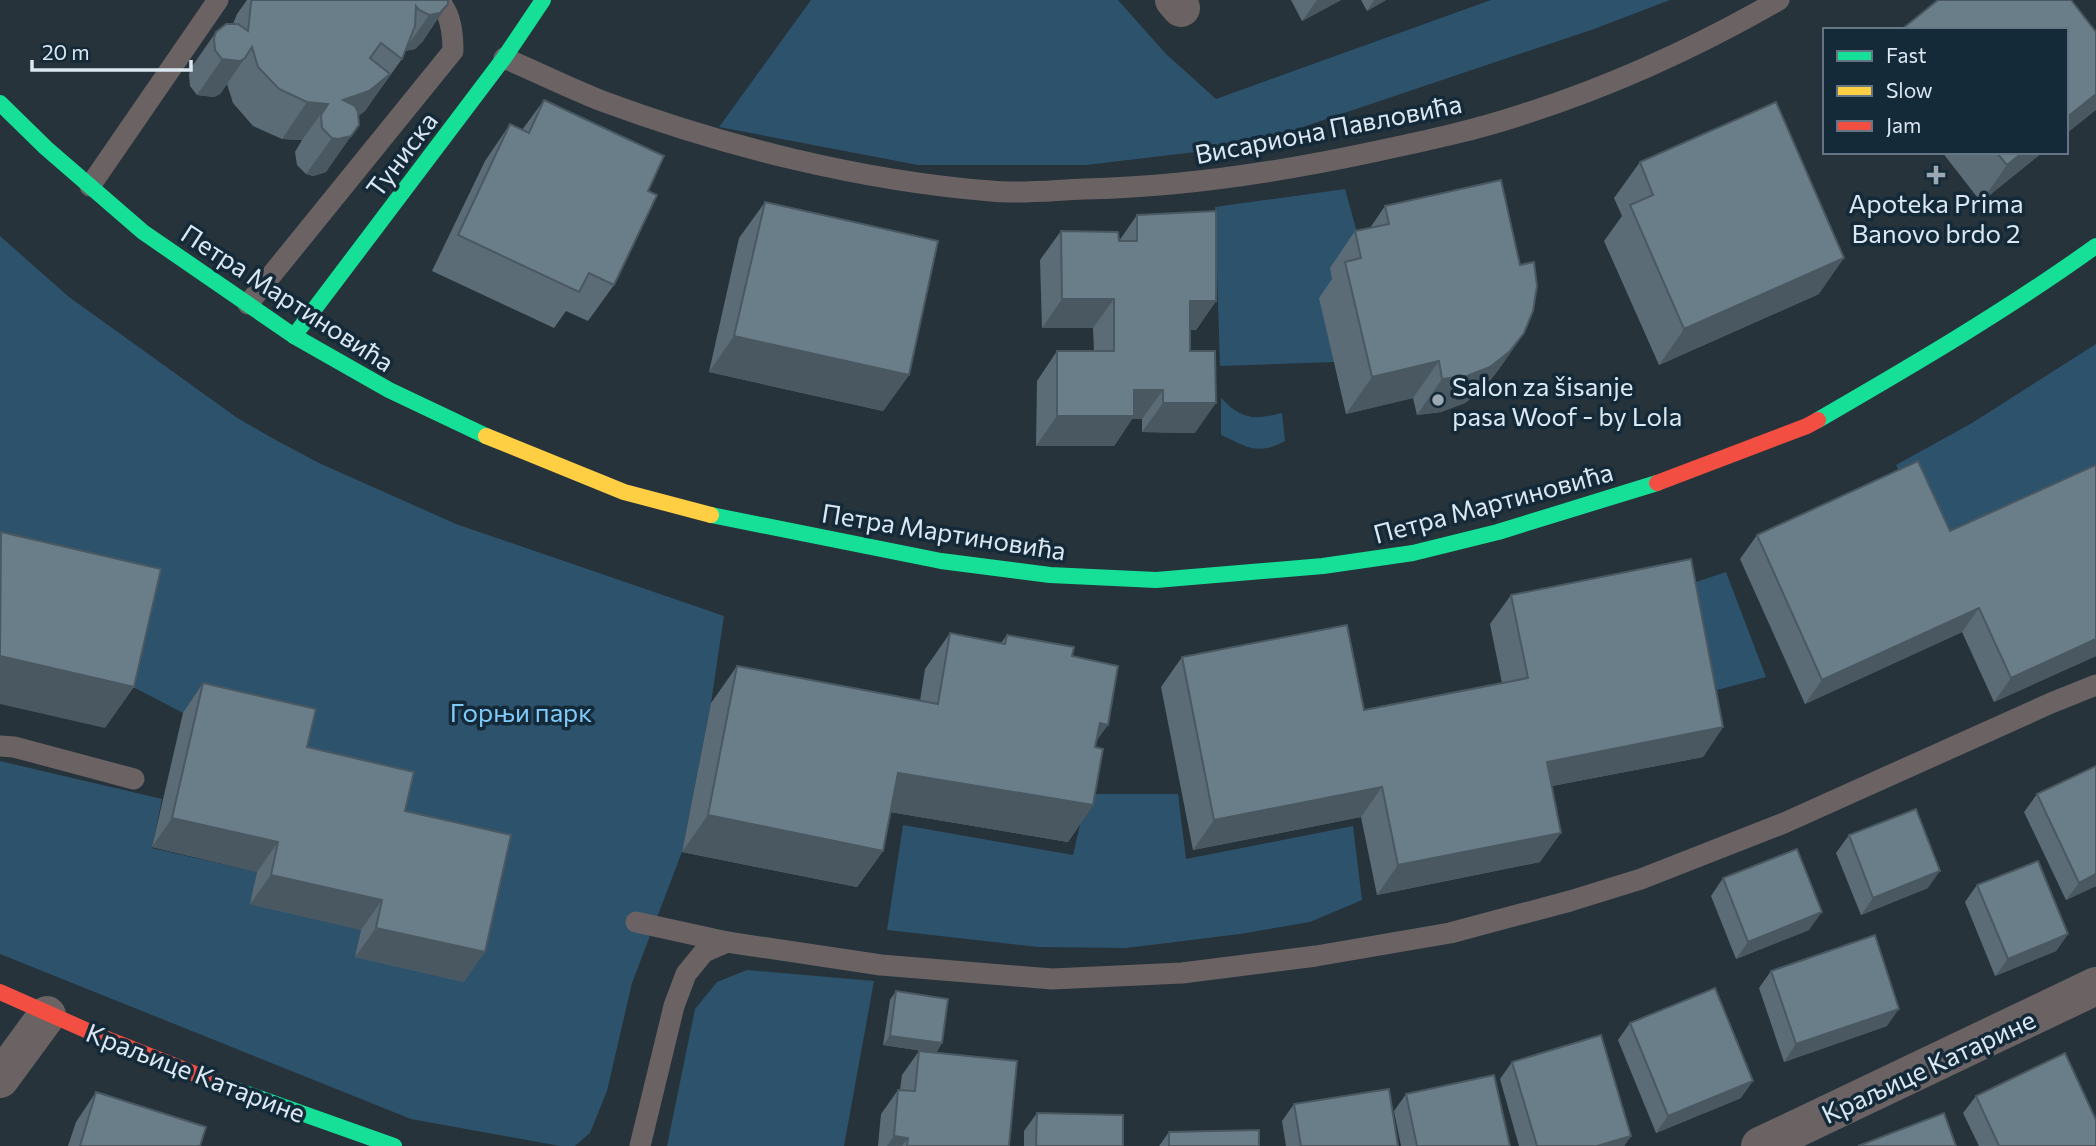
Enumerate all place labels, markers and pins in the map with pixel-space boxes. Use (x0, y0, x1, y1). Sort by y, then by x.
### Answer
marker: Apoteka Prima Banovo brdo 2 (1928, 167, 1944, 183)
place label: Apoteka Prima Banovo brdo 2 (1848, 187, 2024, 248)
place label: Salon za šisanje pasa Woof - by Lola (1452, 370, 1682, 431)
marker: Salon za šisanje pasa Woof - by Lola (1430, 392, 1446, 408)

